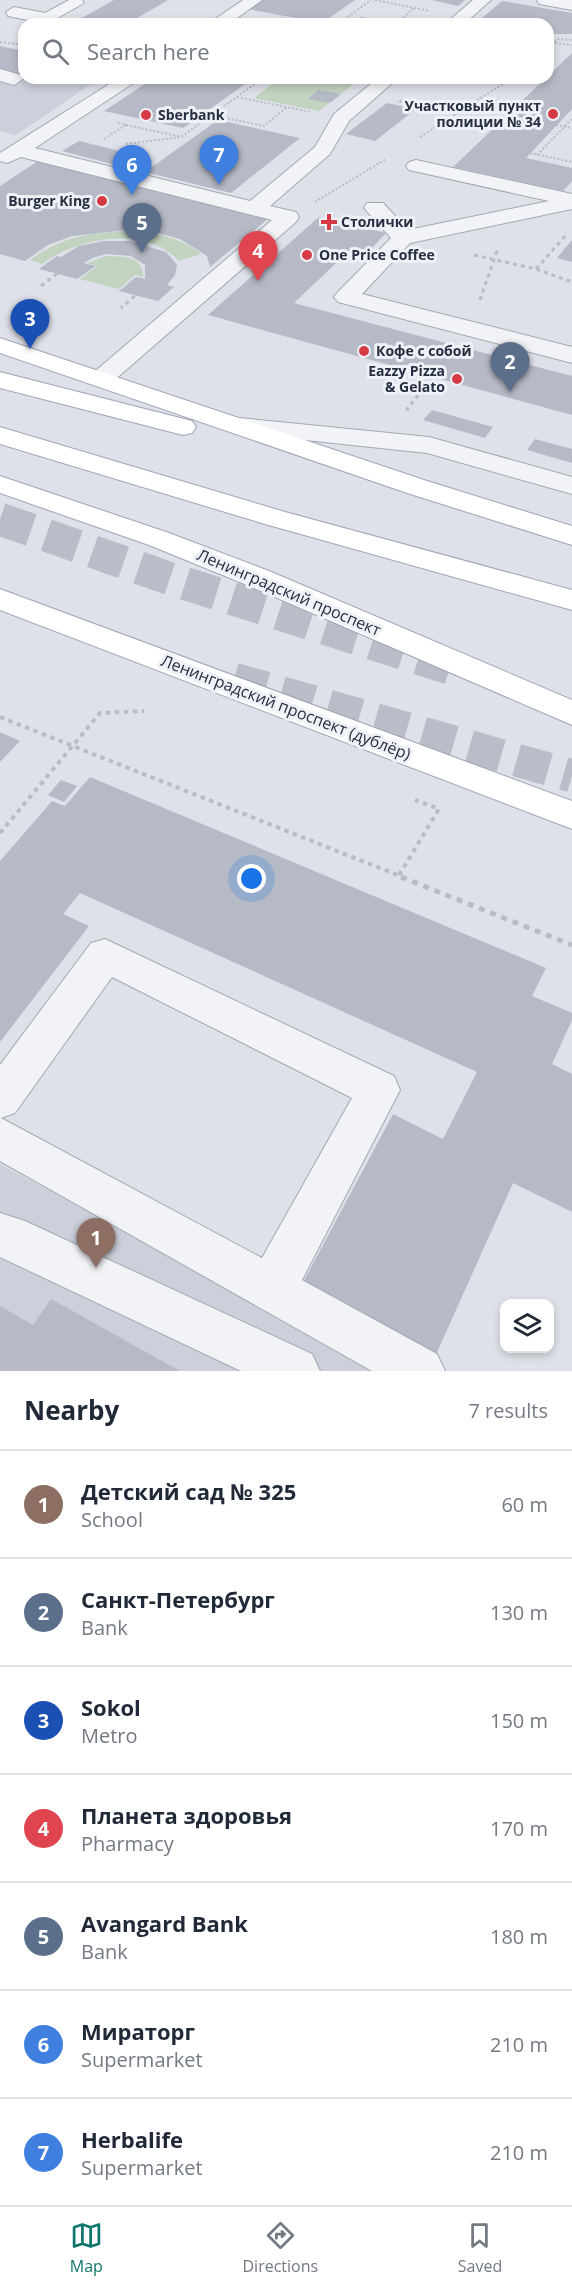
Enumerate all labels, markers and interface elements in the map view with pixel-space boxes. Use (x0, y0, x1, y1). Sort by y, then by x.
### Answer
search box (18, 18, 554, 84)
icon: search (39, 35, 72, 68)
text: Search here (87, 36, 210, 66)
place label: Участковый пункт полиции № 34 (405, 96, 541, 131)
place label: Sberbank (158, 105, 225, 124)
marker: Участковый пункт полиции № 34 (546, 107, 560, 121)
marker: Sberbank (139, 108, 153, 122)
pin: 7 (200, 136, 238, 185)
pin: 6 (112, 146, 152, 195)
place label: Burger King (8, 191, 90, 210)
marker: Burger King (95, 194, 109, 208)
pin: 5 (122, 204, 162, 253)
place label: Столички (341, 212, 413, 231)
marker: Столички (322, 215, 336, 229)
pin: 4 (238, 232, 278, 281)
place label: One Price Coffee (319, 245, 435, 264)
marker: One Price Coffee (300, 248, 314, 262)
pin: 3 (10, 300, 50, 349)
place label: Кофе с собой (376, 341, 472, 360)
pin: 2 (490, 342, 530, 392)
marker: Кофе с собой (357, 344, 371, 358)
place label: Eazzy Pizza & Gelato (368, 361, 445, 396)
marker: Eazzy Pizza & Gelato (450, 372, 464, 386)
street label: Ленинградский проспект (194, 543, 385, 641)
street label: Ленинградский проспект (дублёр) (158, 649, 414, 765)
your location (237, 864, 266, 893)
pin: 1 (76, 1218, 116, 1268)
map controls (500, 1299, 554, 1353)
button: layers (500, 1299, 554, 1353)
text: Nearby (24, 1392, 119, 1428)
text: 7 results (468, 1397, 548, 1424)
text: Детский сад № 325 (81, 1476, 296, 1506)
text: 1 (38, 1491, 49, 1518)
text: 60 m (501, 1491, 548, 1518)
text: School (81, 1506, 143, 1533)
text: Санкт-Петербург (81, 1584, 275, 1614)
text: 2 (38, 1599, 49, 1626)
text: 130 m (490, 1599, 548, 1626)
text: Bank (81, 1614, 128, 1641)
text: Sokol (81, 1692, 141, 1722)
text: 3 (38, 1707, 49, 1734)
text: 150 m (490, 1707, 548, 1734)
text: Metro (81, 1722, 138, 1749)
text: Планета здоровья (81, 1800, 292, 1830)
text: 4 (38, 1815, 49, 1842)
text: 170 m (490, 1815, 548, 1842)
text: Pharmacy (81, 1830, 174, 1857)
text: Avangard Bank (81, 1908, 248, 1938)
text: 5 (38, 1923, 49, 1950)
text: 180 m (490, 1923, 548, 1950)
text: Bank (81, 1938, 128, 1965)
text: Мираторг (81, 2016, 195, 2046)
text: 6 (38, 2031, 49, 2058)
text: 210 m (490, 2031, 548, 2058)
text: Supermarket (81, 2046, 203, 2073)
text: Herbalife (81, 2124, 183, 2154)
text: 7 (38, 2139, 49, 2166)
text: 210 m (490, 2139, 548, 2166)
text: Supermarket (81, 2154, 203, 2181)
tab: Map (70, 2219, 103, 2277)
tab: Directions (242, 2219, 318, 2277)
tab: Saved (458, 2219, 502, 2277)

